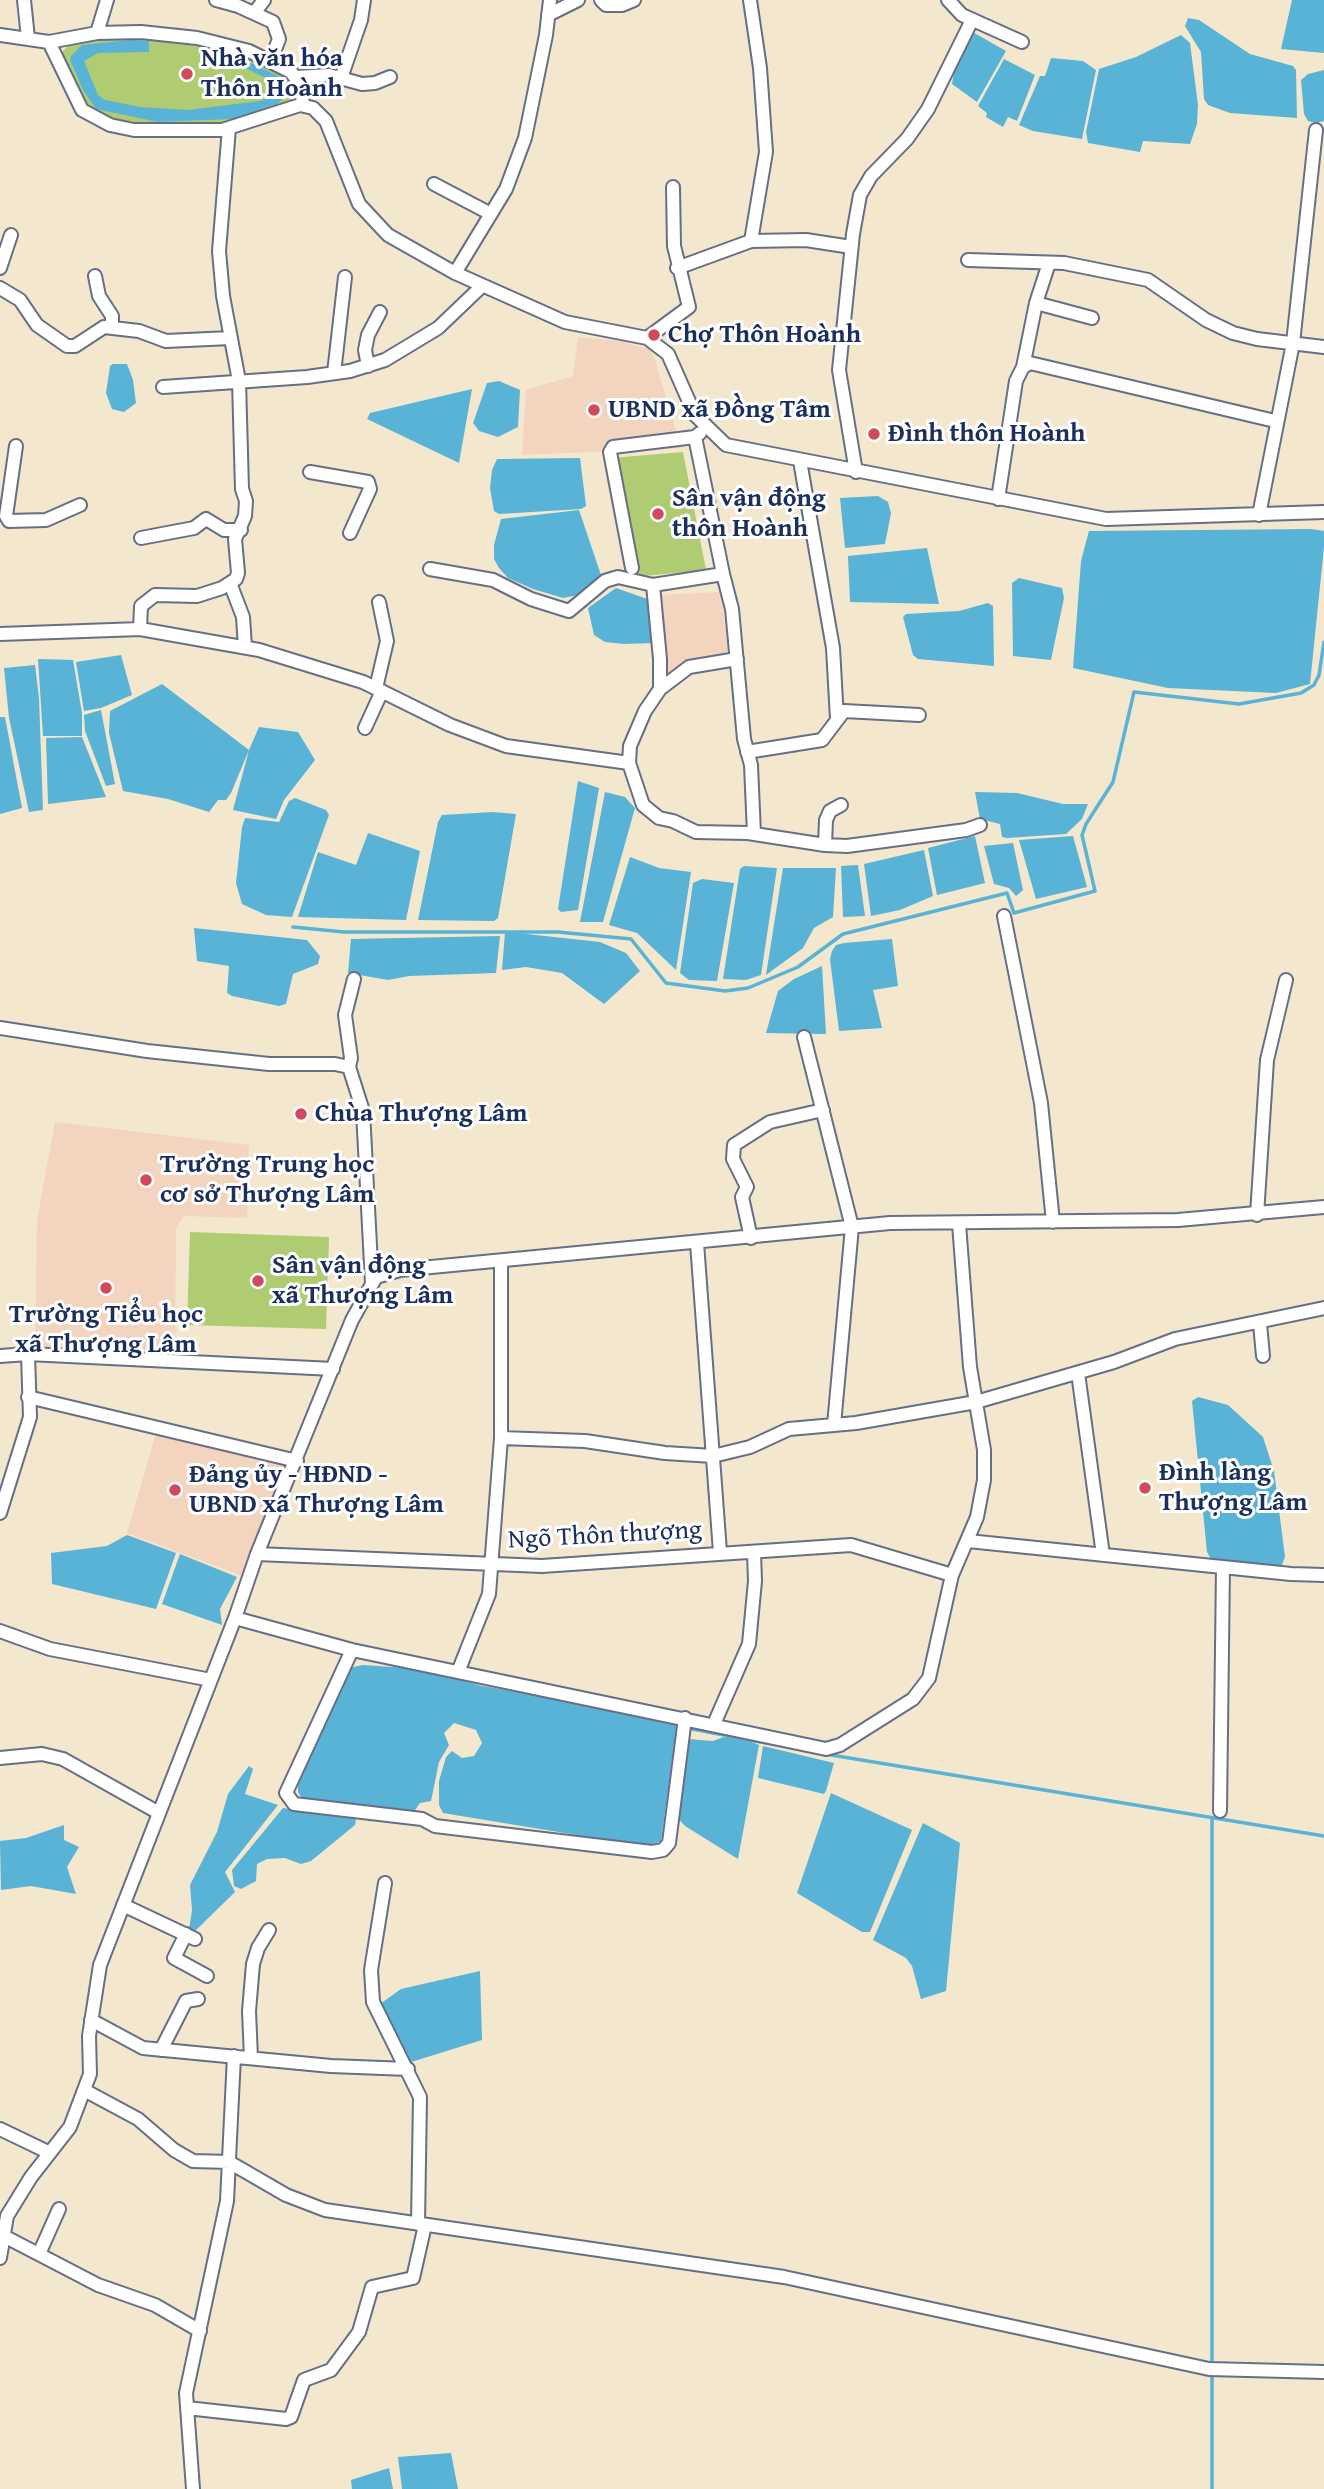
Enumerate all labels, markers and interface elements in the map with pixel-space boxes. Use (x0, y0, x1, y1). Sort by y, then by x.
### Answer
place label: Nhà văn hóa Thôn Hoành (201, 43, 343, 104)
marker: Nhà văn hóa Thôn Hoành (179, 66, 195, 82)
place label: Chợ Thôn Hoành (668, 319, 861, 351)
marker: Chợ Thôn Hoành (646, 327, 662, 343)
place label: UBND xã Đồng Tâm (608, 394, 831, 426)
marker: UBND xã Đồng Tâm (586, 402, 602, 418)
place label: Đình thôn Hoành (888, 418, 1085, 450)
marker: Đình thôn Hoành (866, 426, 882, 442)
place label: Sân vận động thôn Hoành (672, 483, 826, 544)
marker: Sân vận động thôn Hoành (650, 506, 666, 522)
place label: Chùa Thượng Lâm (315, 1098, 528, 1130)
marker: Chùa Thượng Lâm (293, 1106, 309, 1122)
place label: Trường Trung học cơ sở Thượng Lâm (160, 1149, 375, 1210)
marker: Trường Trung học cơ sở Thượng Lâm (138, 1172, 154, 1188)
place label: Sân vận động xã Thượng Lâm (272, 1250, 453, 1312)
marker: Sân vận động xã Thượng Lâm (250, 1273, 266, 1289)
marker: Trường Tiểu học xã Thượng Lâm (98, 1280, 114, 1296)
place label: Trường Tiểu học xã Thượng Lâm (9, 1299, 203, 1360)
place label: Đình làng Thượng Lâm (1159, 1457, 1308, 1518)
place label: Đảng ủy - HĐND - UBND xã Thượng Lâm (189, 1459, 444, 1520)
marker: Đình làng Thượng Lâm (1137, 1480, 1153, 1496)
marker: Đảng ủy - HĐND - UBND xã Thượng Lâm (167, 1482, 183, 1498)
street label: Ngõ Thôn thượng (507, 1515, 703, 1557)

